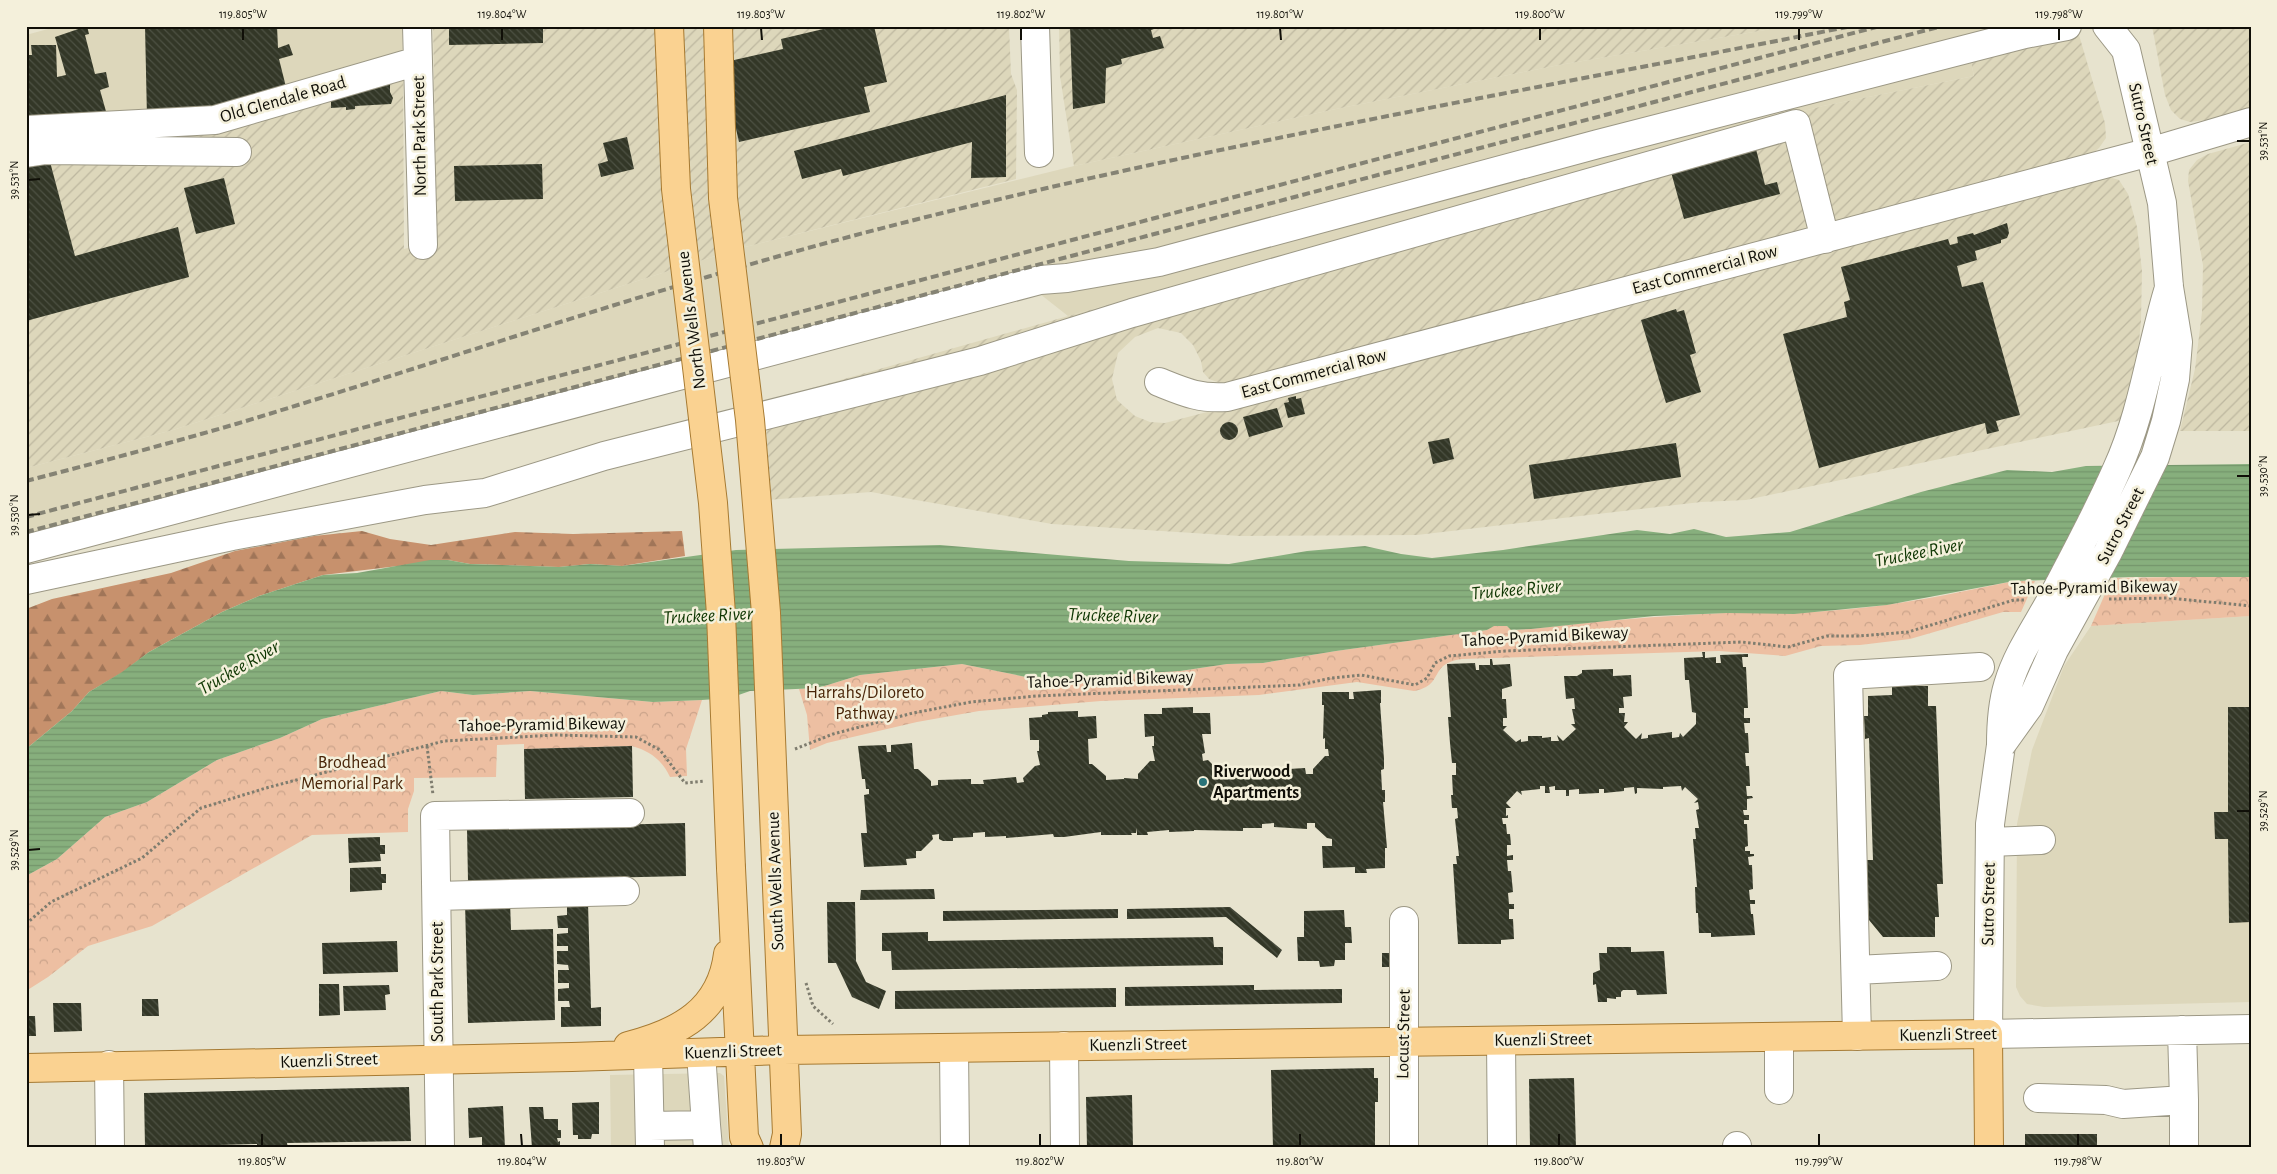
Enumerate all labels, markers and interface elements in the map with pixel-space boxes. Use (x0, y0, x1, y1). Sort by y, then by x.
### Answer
text: 119.805°W (219, 8, 267, 20)
text: 119.804°W (478, 8, 527, 20)
text: 119.803°W (737, 8, 785, 20)
text: 119.802°W (997, 8, 1046, 20)
text: 119.801°W (1256, 8, 1304, 20)
text: 119.800°W (1515, 8, 1565, 20)
text: 119.799°W (1775, 8, 1823, 20)
text: 119.798°W (2035, 8, 2083, 20)
street label: Old Glendale Road (218, 73, 348, 127)
street label: North Park Street (410, 75, 430, 197)
street label: Sutro Street (2125, 81, 2161, 167)
text: 39.531°N (2257, 121, 2269, 161)
text: 39.531°N (8, 160, 20, 200)
street label: East Commercial Row (1630, 242, 1780, 298)
street label: North Wells Avenue (675, 250, 709, 390)
street label: East Commercial Row (1239, 346, 1389, 402)
text: 39.530°N (2257, 455, 2269, 497)
street label: Sutro Street (2094, 485, 2148, 567)
text: 39.530°N (8, 494, 20, 536)
water label: Truckee River (1873, 535, 1966, 571)
water label: Truckee River (1470, 577, 1562, 603)
street label: Tahoe-Pyramid Bikeway (2010, 578, 2178, 598)
water label: Truckee River (663, 604, 754, 628)
water label: Truckee River (1068, 605, 1159, 627)
street label: Tahoe-Pyramid Bikeway (1461, 624, 1629, 650)
water label: Truckee River (195, 637, 283, 699)
street label: Tahoe-Pyramid Bikeway (1026, 668, 1194, 692)
park label: Harrahs/Diloreto Pathway (806, 684, 924, 723)
street label: Tahoe-Pyramid Bikeway (458, 715, 626, 735)
park label: Brodhead Memorial Park (301, 754, 404, 793)
place label: Riverwood Apartments (1213, 763, 1299, 802)
marker: Riverwood Apartments (1197, 776, 1209, 788)
text: 39.529°N (2257, 790, 2269, 832)
street label: South Wells Avenue (765, 811, 787, 951)
text: 39.529°N (8, 829, 20, 871)
street label: Sutro Street (1979, 862, 1999, 946)
street label: South Park Street (429, 921, 447, 1042)
street label: Locust Street (1394, 989, 1414, 1079)
street label: Kuenzli Street (1899, 1025, 1997, 1045)
street label: Kuenzli Street (1494, 1030, 1592, 1050)
street label: Kuenzli Street (1089, 1035, 1187, 1055)
street label: Kuenzli Street (684, 1041, 782, 1063)
street label: Kuenzli Street (280, 1050, 378, 1072)
text: 119.805°W (238, 1155, 286, 1167)
text: 119.804°W (498, 1155, 547, 1167)
text: 119.803°W (757, 1155, 805, 1167)
text: 119.802°W (1016, 1155, 1065, 1167)
text: 119.801°W (1276, 1155, 1324, 1167)
text: 119.800°W (1534, 1155, 1584, 1167)
text: 119.799°W (1795, 1155, 1843, 1167)
text: 119.798°W (2054, 1155, 2102, 1167)

